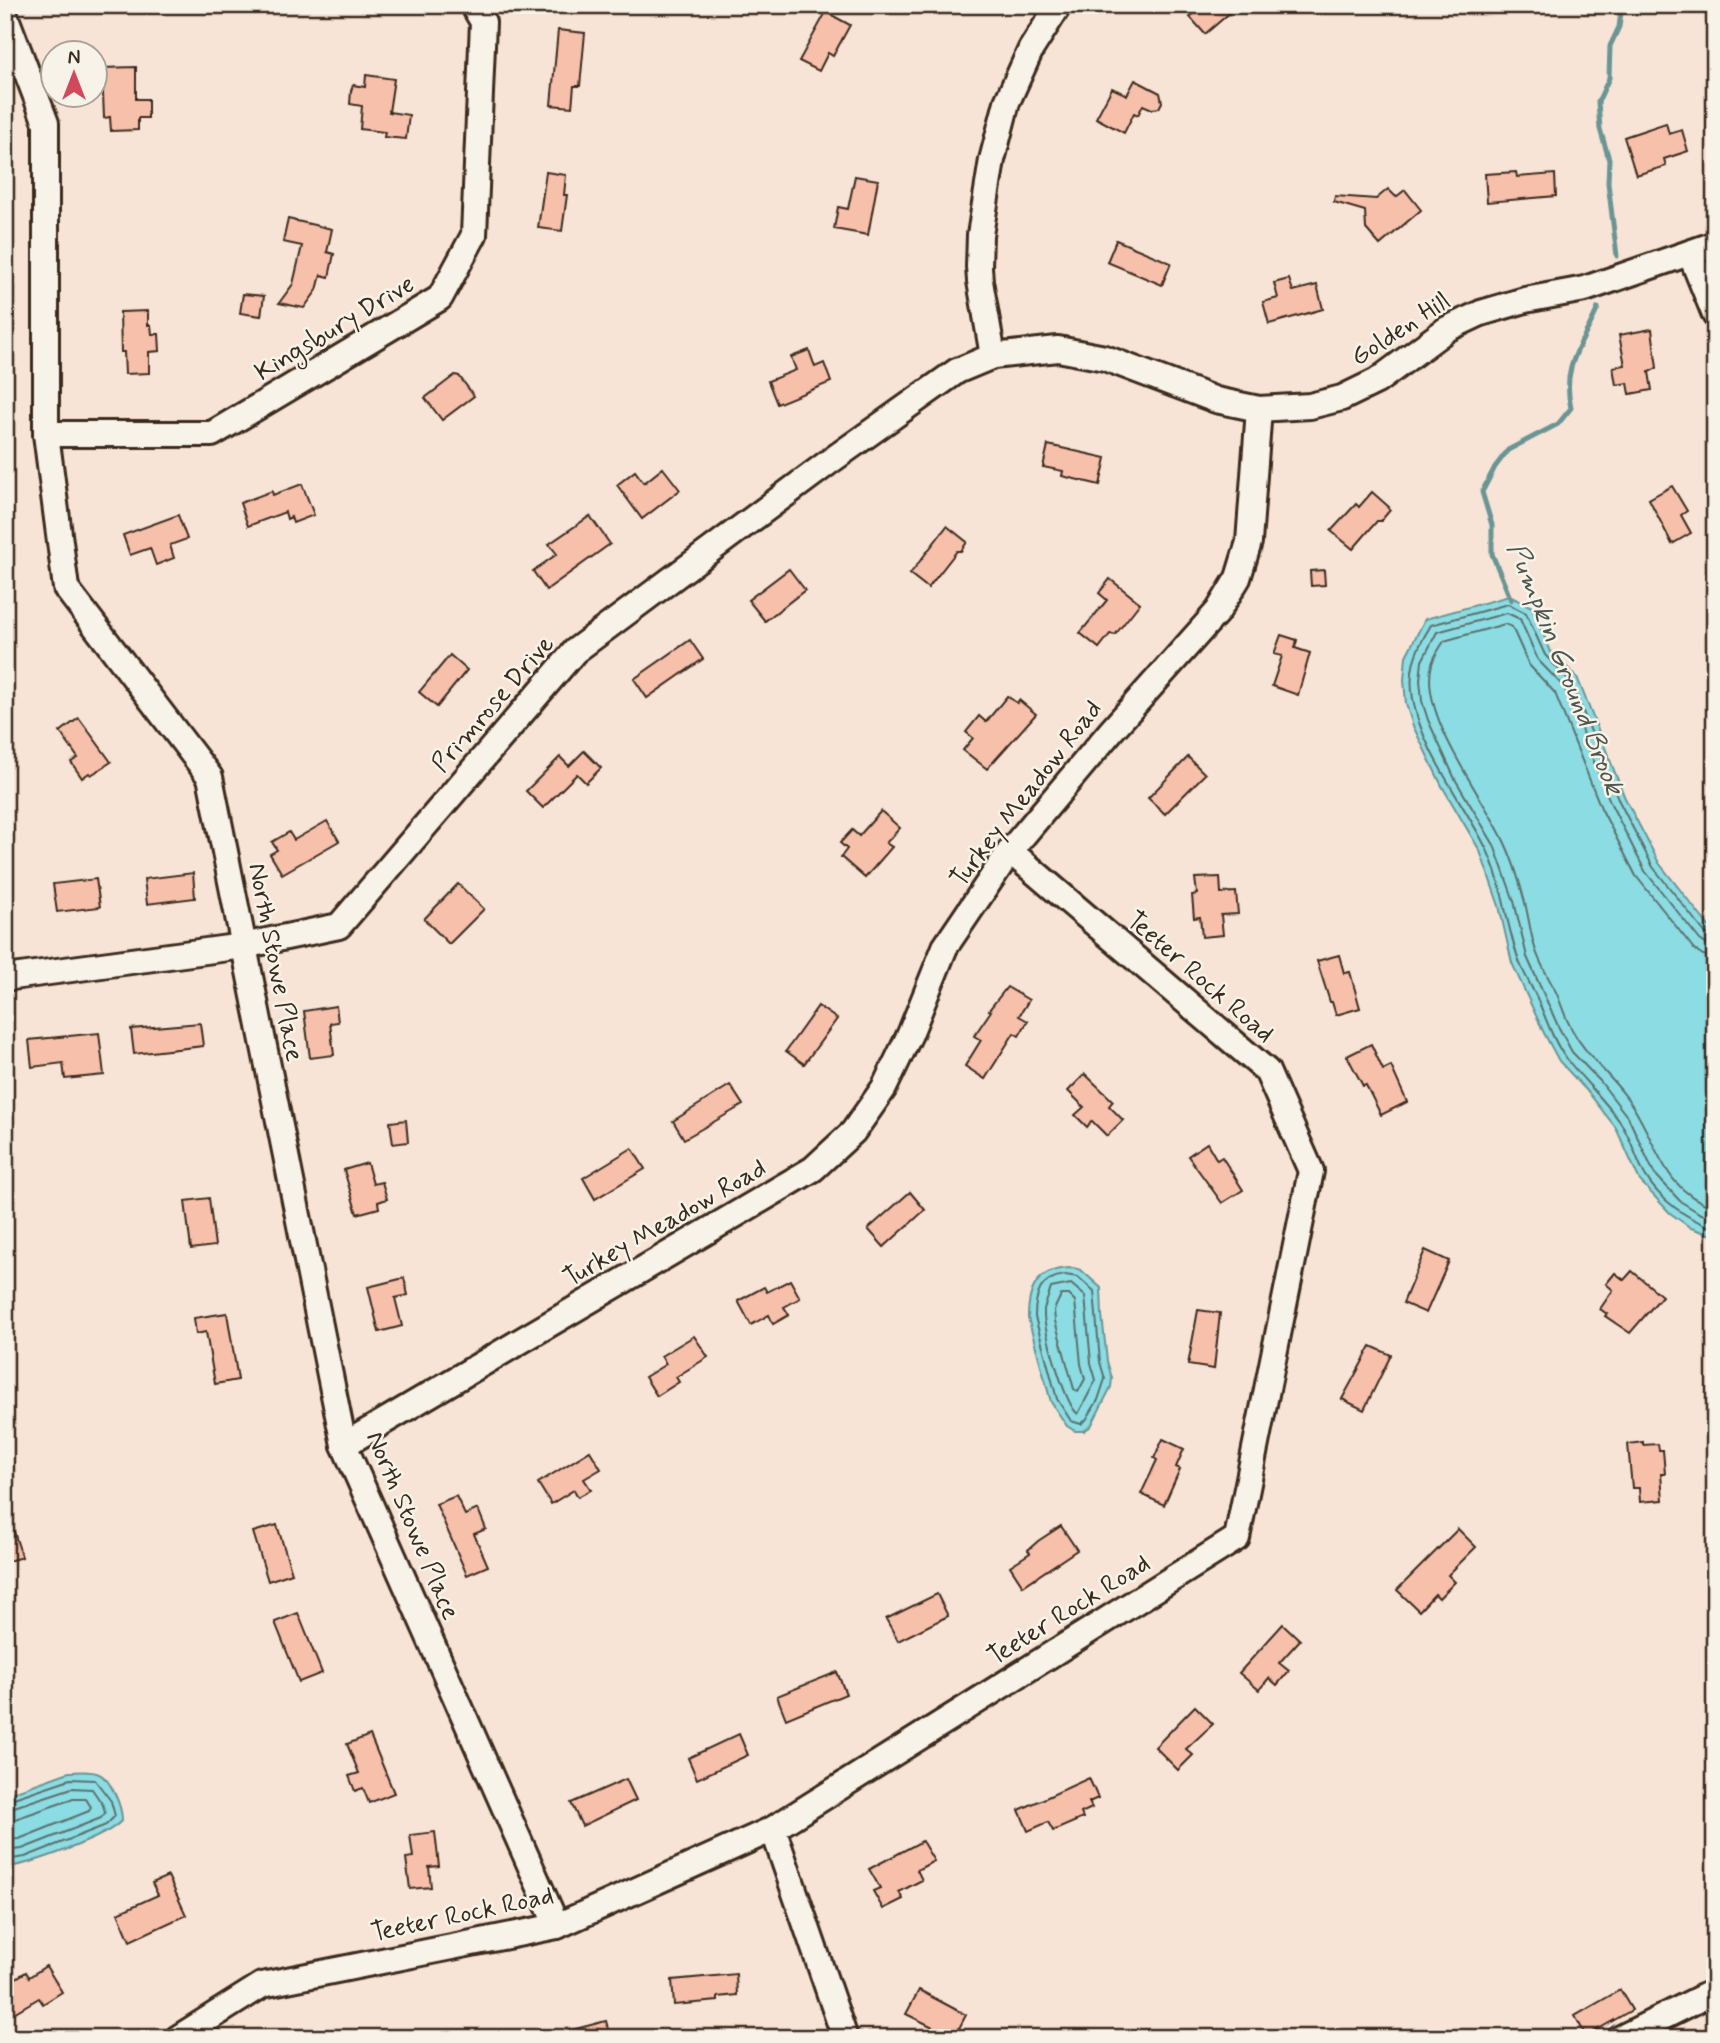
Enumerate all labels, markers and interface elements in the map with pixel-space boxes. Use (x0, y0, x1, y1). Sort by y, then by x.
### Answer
north arrow (38, 38, 108, 108)
text: N (68, 46, 80, 71)
street label: Kingsbury Drive (249, 268, 422, 392)
street label: Golden Hill (1345, 285, 1458, 375)
water label: Pumpkin Ground Brook (1497, 537, 1633, 802)
street label: Primrose Drive (425, 629, 563, 780)
street label: Turkey Meadow Road (943, 694, 1110, 895)
street label: North Stowe Place (239, 860, 311, 1065)
street label: Teeter Rock Road (1118, 904, 1281, 1051)
street label: Turkey Meadow Road (557, 1152, 773, 1296)
street label: North Stowe Place (357, 1426, 467, 1625)
street label: Teeter Rock Road (981, 1547, 1157, 1674)
street label: Teeter Rock Road (368, 1879, 557, 1951)

